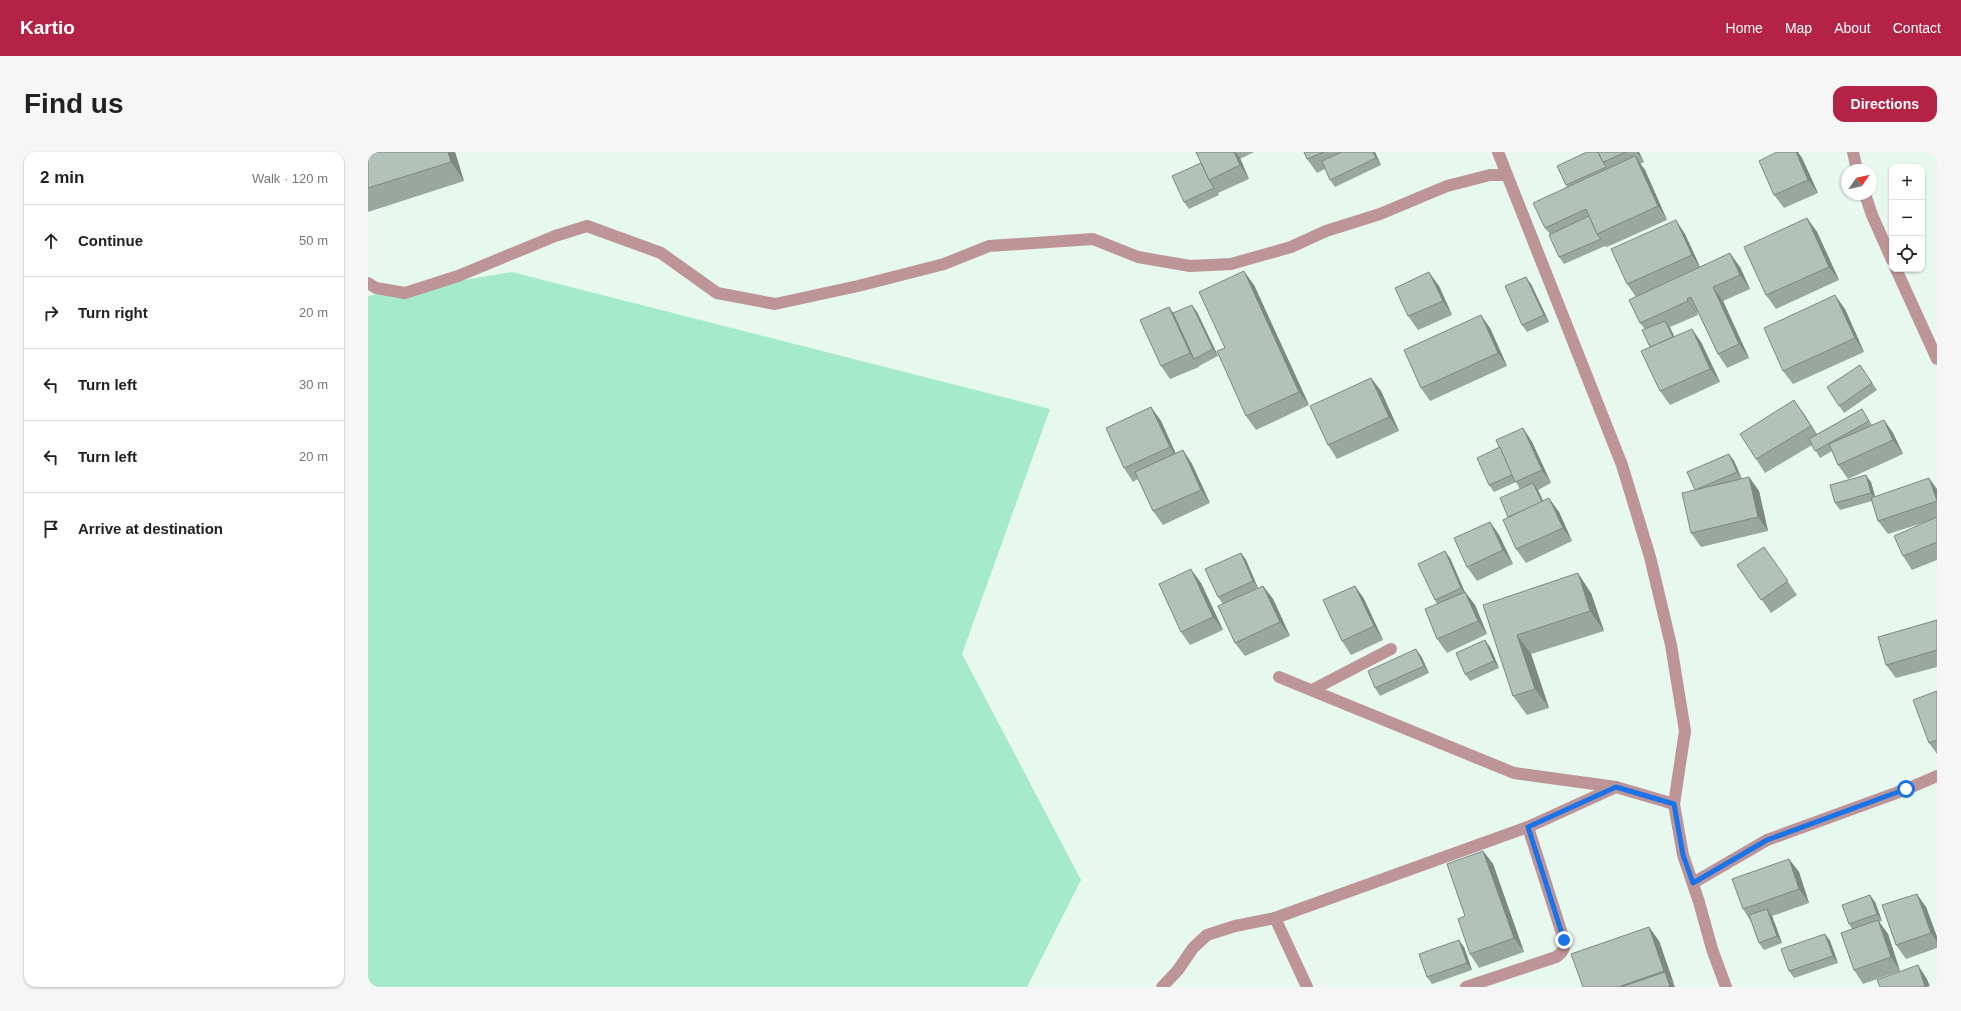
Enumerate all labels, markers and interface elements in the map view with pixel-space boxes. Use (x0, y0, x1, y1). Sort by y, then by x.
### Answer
text: Kartio (20, 17, 75, 38)
text: Home (1726, 20, 1763, 36)
text: Map (1785, 20, 1812, 36)
text: About (1834, 20, 1871, 36)
text: Contact (1893, 20, 1941, 36)
button: Directions (1833, 86, 1937, 122)
text: Find us (24, 88, 124, 119)
north arrow (1841, 164, 1877, 200)
map controls (1889, 164, 1925, 272)
button: + (1889, 164, 1925, 200)
text: 2 min (40, 168, 84, 187)
text: Walk · 120 m (252, 171, 328, 186)
button: − (1889, 200, 1925, 236)
icon: ahead (40, 230, 62, 252)
text: Continue (78, 232, 143, 249)
text: 50 m (299, 233, 328, 248)
button: locate (1889, 236, 1925, 272)
icon: right (40, 302, 62, 324)
text: Turn right (78, 304, 148, 321)
text: 20 m (299, 305, 328, 320)
icon: left (40, 374, 62, 396)
text: Turn left (78, 376, 137, 393)
text: 30 m (299, 377, 328, 392)
icon: left (40, 446, 62, 468)
text: Turn left (78, 448, 137, 465)
text: 20 m (299, 449, 328, 464)
icon: arrive (40, 518, 62, 540)
text: Arrive at destination (78, 520, 223, 537)
route start (1897, 780, 1915, 798)
route end (1555, 931, 1573, 949)

